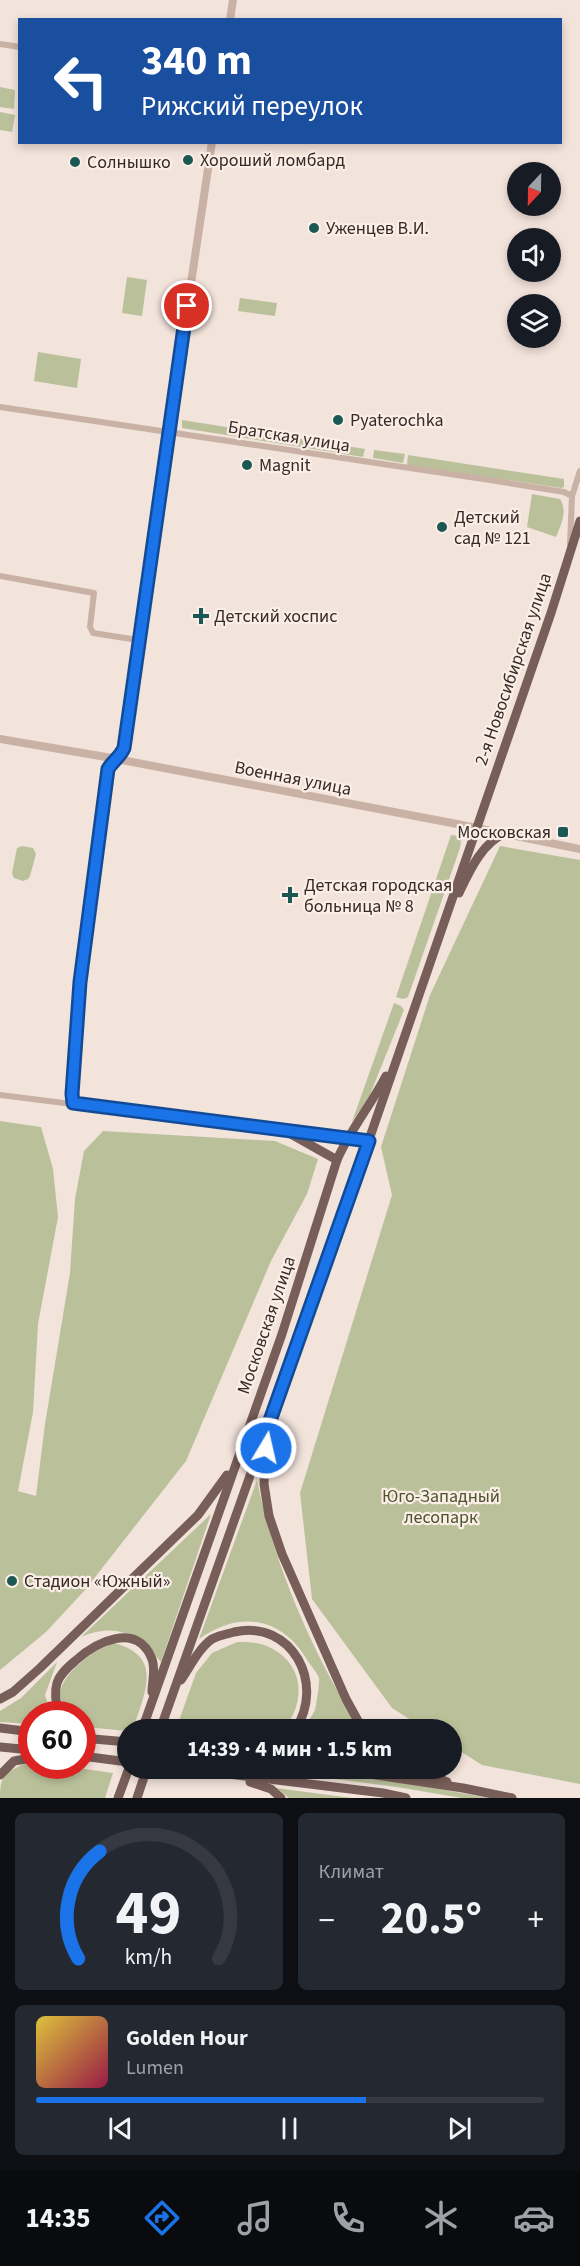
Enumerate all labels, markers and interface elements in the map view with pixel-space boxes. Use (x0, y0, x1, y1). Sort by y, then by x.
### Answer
text: 340 m (141, 31, 252, 91)
icon: left (42, 42, 120, 120)
text: Рижский переулок (141, 87, 363, 126)
place label: Хороший ломбард (200, 148, 345, 173)
place label: Солнышко (87, 150, 171, 175)
marker: Хороший ломбард (181, 153, 195, 167)
marker: Солнышко (68, 155, 82, 169)
north arrow (507, 162, 561, 216)
map controls (507, 162, 561, 348)
place label: Уженцев В.И. (326, 216, 429, 241)
marker: Уженцев В.И. (307, 221, 321, 235)
button: sound (507, 228, 561, 282)
pin (161, 280, 212, 331)
icon: arrive (170, 289, 203, 322)
button: layers (507, 294, 561, 348)
place label: Pyaterochka (350, 408, 443, 433)
marker: Pyaterochka (331, 413, 345, 427)
street label: Братская улица (226, 415, 352, 458)
place label: Magnit (259, 453, 311, 478)
marker: Magnit (240, 458, 254, 472)
place label: Детский сад № 121 (454, 505, 531, 551)
marker: Детский сад № 121 (435, 520, 449, 534)
street label: 2-я Новосибирская улица (469, 570, 558, 769)
place label: Детский хоспис (214, 604, 337, 629)
marker: Детский хоспис (192, 607, 210, 625)
street label: Военная улица (232, 755, 354, 802)
place label: Московская (457, 820, 551, 845)
marker: Московская (556, 825, 570, 839)
place label: Детская городская больница № 8 (304, 873, 452, 919)
marker: Детская городская больница № 8 (281, 886, 299, 904)
street label: Московская улица (231, 1253, 302, 1398)
position arrow (234, 1416, 298, 1480)
park label: Юго-Западный лесопарк (382, 1484, 500, 1530)
place label: Стадион «Южный» (24, 1569, 171, 1594)
marker: Стадион «Южный» (5, 1574, 19, 1588)
speed limit sign: 60 (18, 1701, 96, 1779)
text: 14:39 · 4 мин · 1.5 km (187, 1733, 392, 1765)
text: Климат (319, 1858, 384, 1886)
text: 49 (116, 1869, 182, 1958)
text: 20.5° (381, 1887, 482, 1951)
text: − (319, 1897, 335, 1944)
text: + (528, 1897, 544, 1944)
text: km/h (125, 1942, 173, 1973)
text: Golden Hour (126, 2022, 248, 2054)
text: Lumen (126, 2054, 184, 2082)
icon: previous (104, 2112, 137, 2145)
icon: pause (273, 2112, 306, 2145)
icon: next (443, 2112, 476, 2145)
icon: directions (141, 2197, 183, 2239)
icon: music (234, 2197, 276, 2239)
icon: phone (327, 2197, 369, 2239)
icon: climate (420, 2197, 462, 2239)
icon: car (513, 2197, 555, 2239)
text: 14:35 (25, 2199, 91, 2238)

